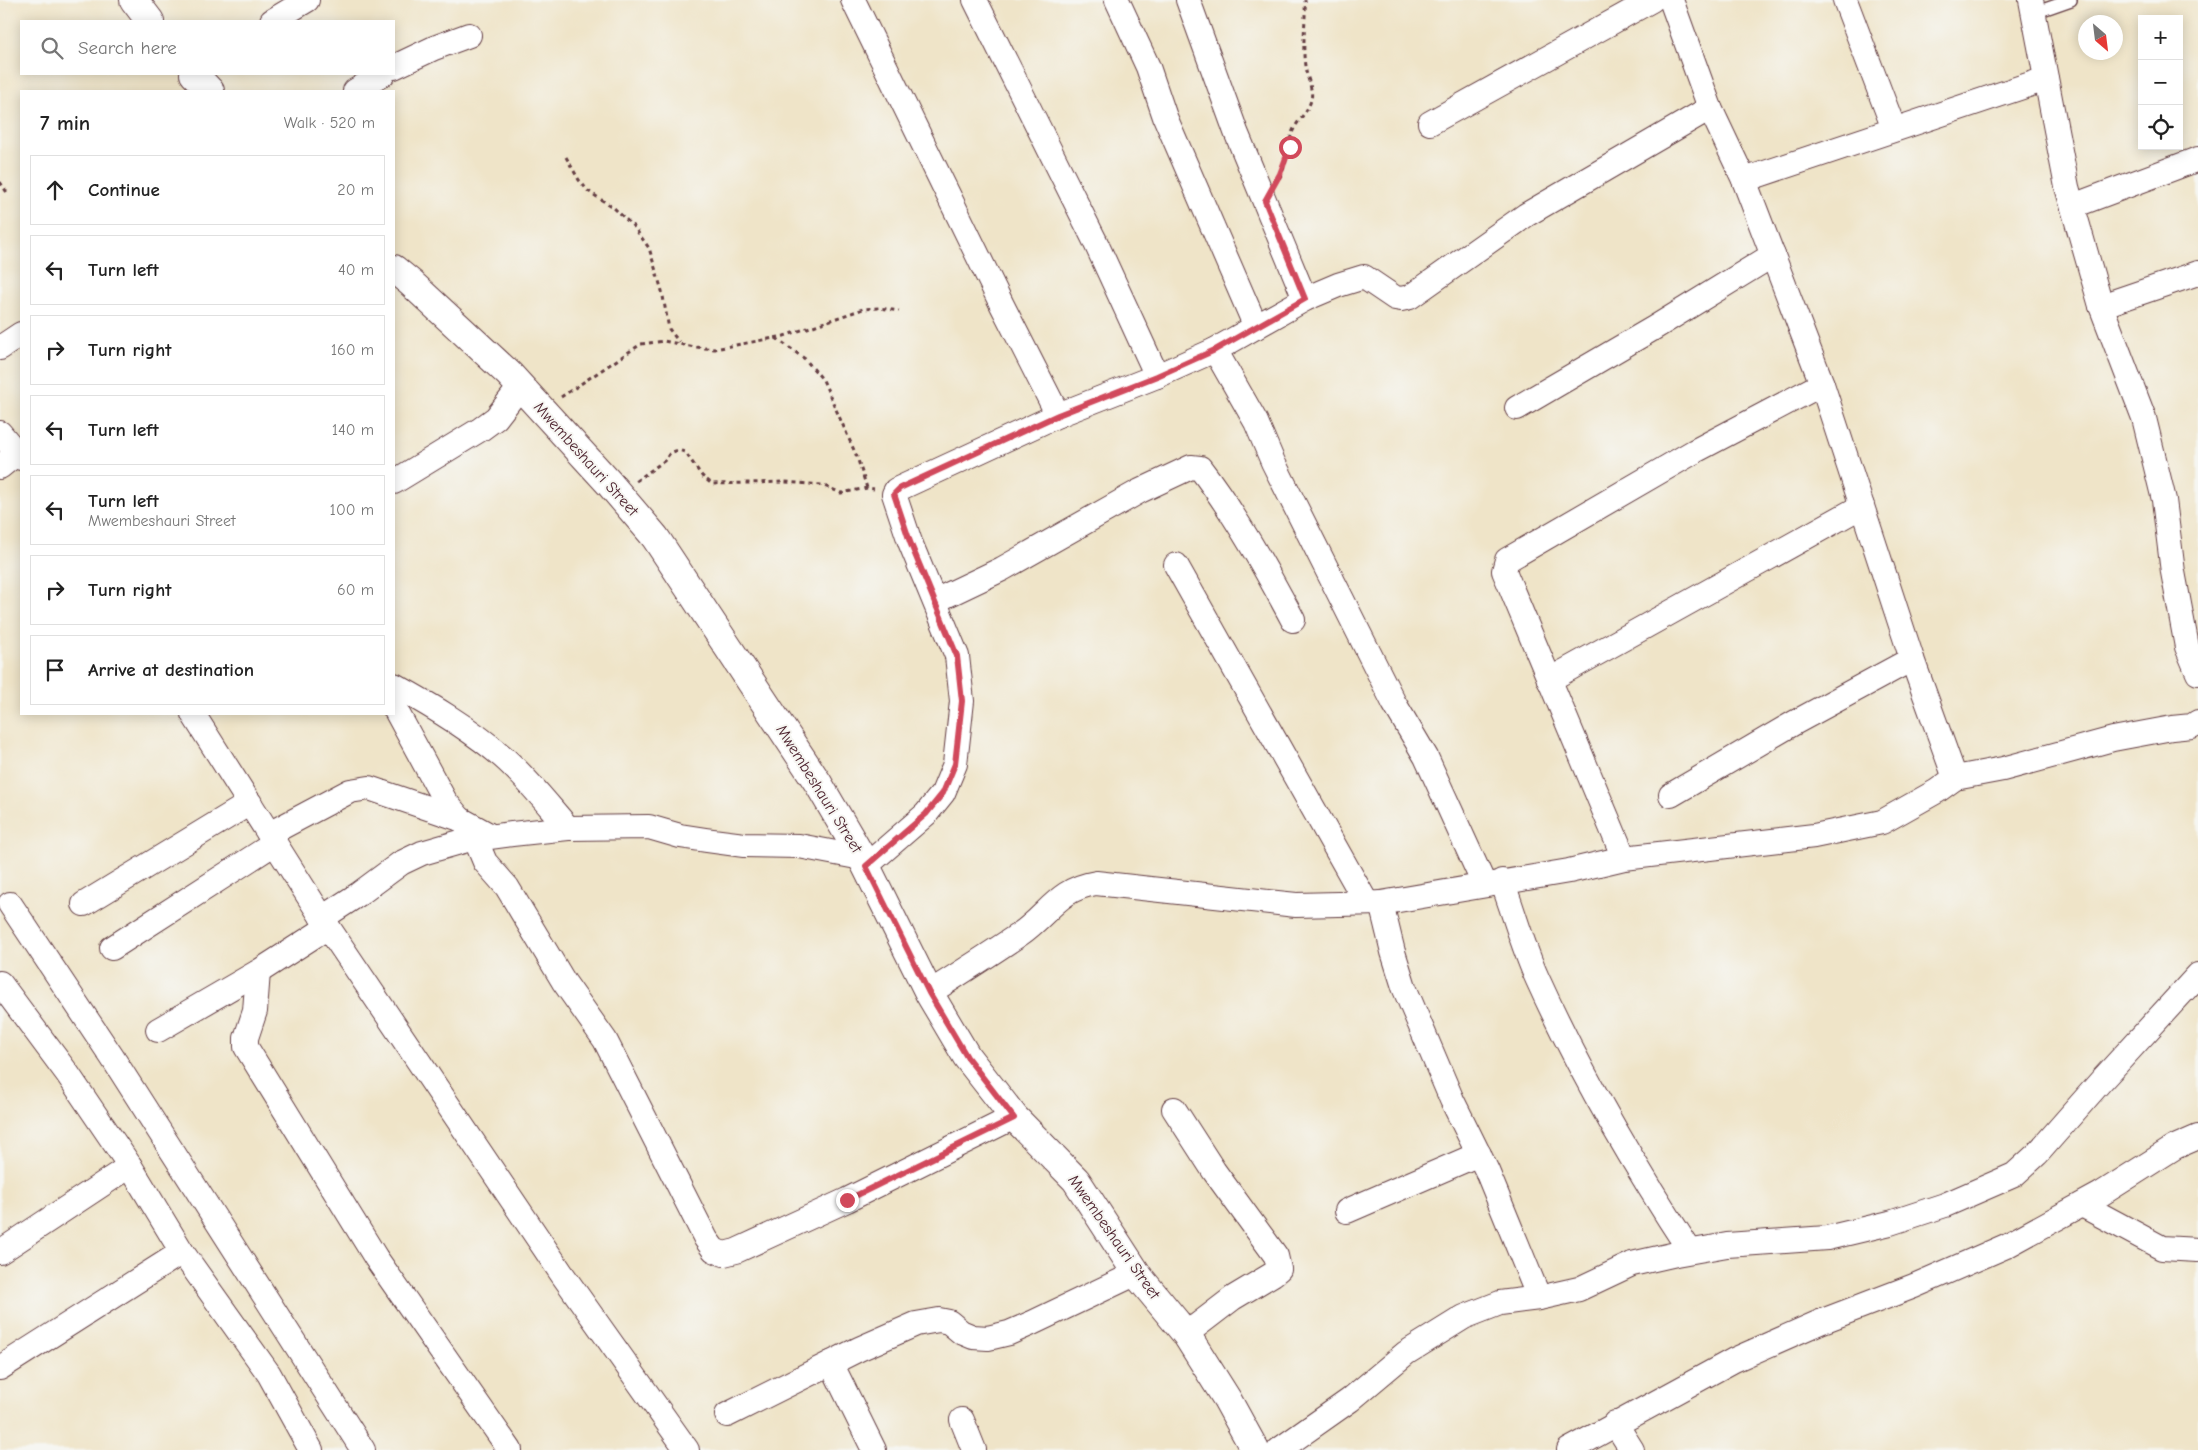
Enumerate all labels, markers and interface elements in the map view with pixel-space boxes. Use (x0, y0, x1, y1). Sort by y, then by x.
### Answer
north arrow (2078, 15, 2123, 60)
map controls (2138, 15, 2183, 150)
button: + (2138, 15, 2183, 60)
search box (20, 20, 395, 75)
icon: search (38, 34, 66, 62)
text: Search here (78, 37, 177, 59)
button: − (2138, 60, 2183, 105)
button: locate (2138, 105, 2183, 150)
text: 7 min (40, 111, 90, 135)
text: Walk · 520 m (284, 114, 375, 132)
route start (1279, 136, 1302, 159)
icon: ahead (41, 176, 69, 204)
text: Continue (88, 179, 160, 201)
text: 20 m (337, 181, 374, 199)
icon: left (41, 256, 69, 284)
text: Turn left (88, 259, 159, 281)
text: 40 m (338, 261, 374, 279)
icon: right (41, 336, 69, 364)
text: Turn right (88, 339, 172, 361)
text: 160 m (331, 341, 374, 359)
street label: Mwembeshauri Street (530, 398, 642, 520)
icon: left (41, 416, 69, 444)
text: Turn left (88, 419, 159, 441)
text: 140 m (332, 421, 374, 439)
text: Turn left (88, 490, 159, 512)
icon: left (41, 496, 69, 524)
text: 100 m (330, 501, 374, 519)
text: Mwembeshauri Street (88, 512, 236, 530)
icon: right (41, 576, 69, 604)
text: Turn right (88, 579, 172, 601)
text: 60 m (337, 581, 374, 599)
icon: arrive (41, 656, 69, 684)
text: Arrive at destination (88, 659, 254, 681)
street label: Mwembeshauri Street (772, 722, 866, 857)
street label: Mwembeshauri Street (1064, 1171, 1164, 1303)
route end (836, 1189, 859, 1212)

